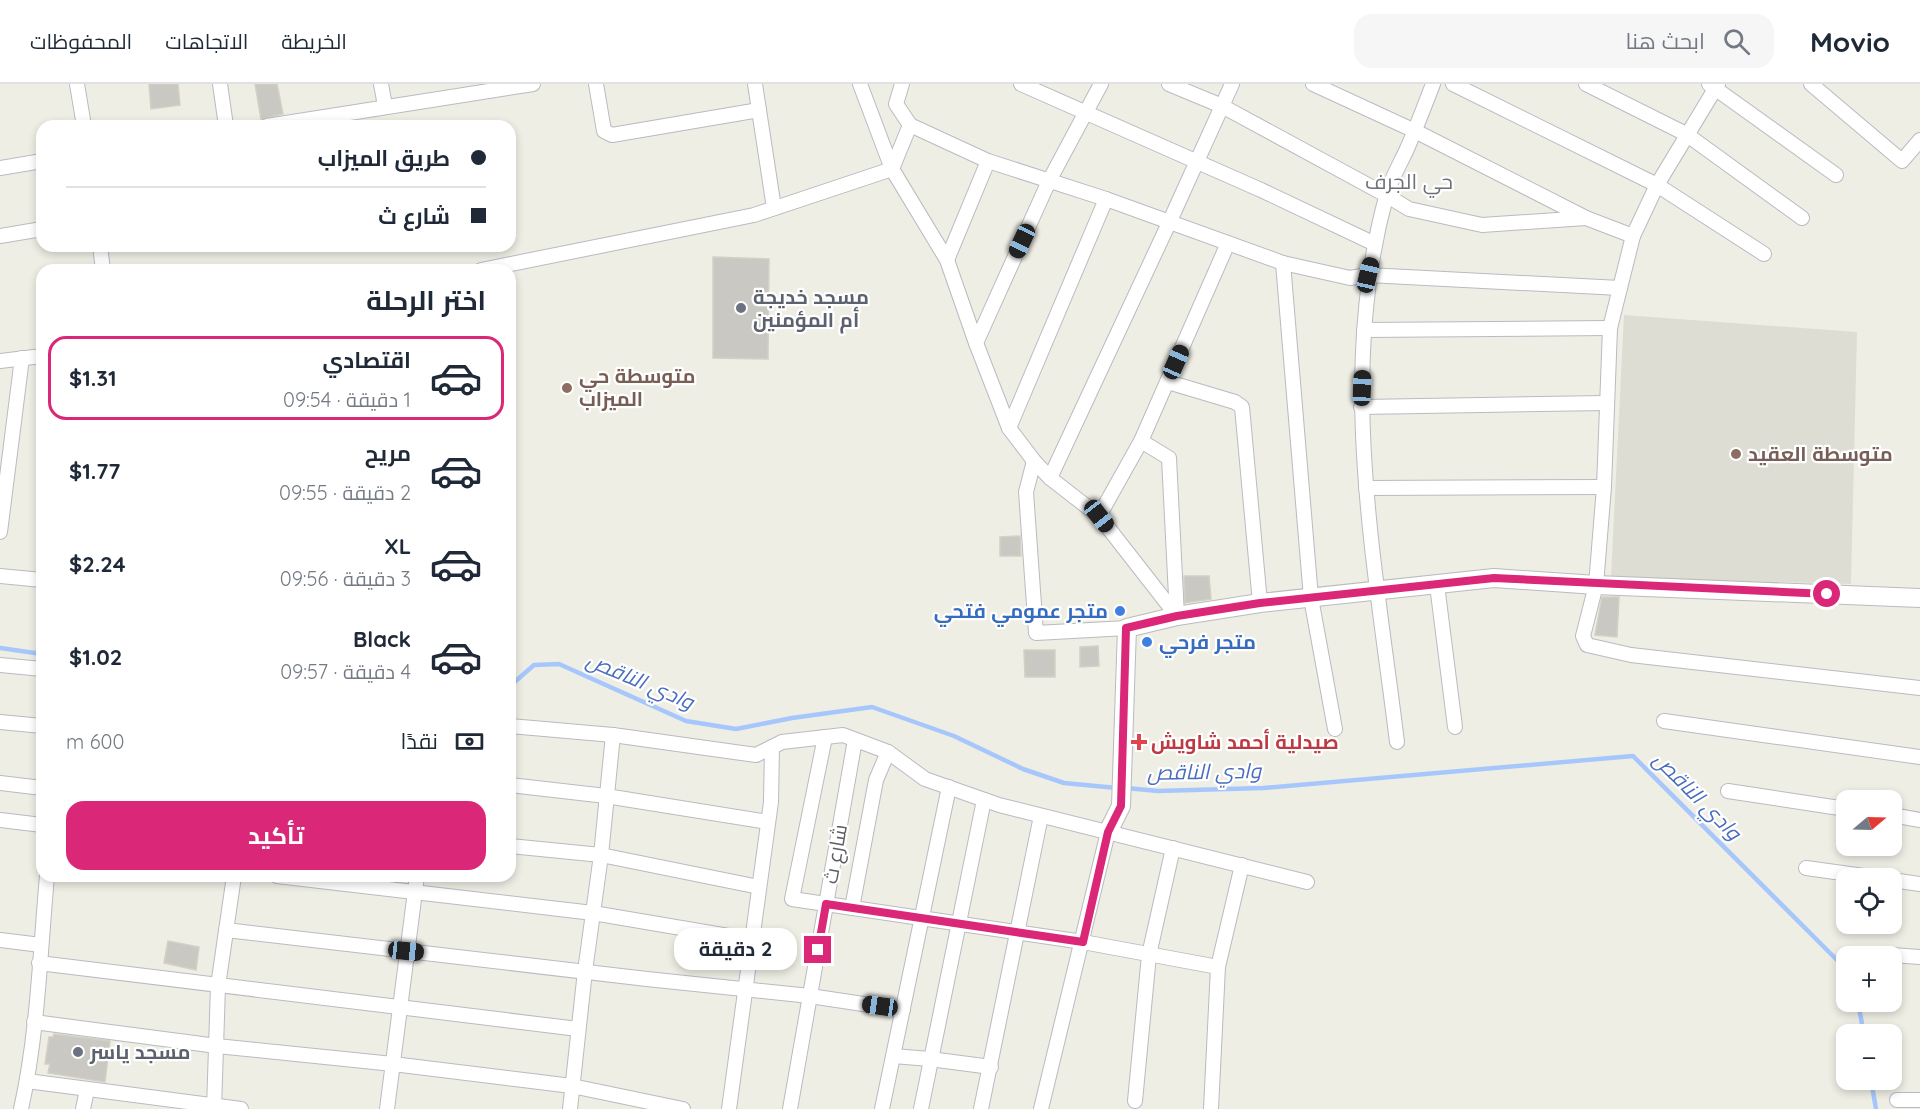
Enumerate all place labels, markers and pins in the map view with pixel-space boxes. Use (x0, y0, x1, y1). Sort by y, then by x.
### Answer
place label: مسجد خديجة أم المؤمنين (753, 284, 869, 334)
marker: مسجد خديجة أم المؤمنين (734, 301, 748, 315)
place label: متوسطة حي الميزاب (579, 363, 695, 411)
marker: متوسطة حي الميزاب (560, 381, 574, 395)
place label: متوسطة العقيد (1748, 441, 1893, 466)
marker: متوسطة العقيد (1729, 447, 1743, 461)
place label: متجر عمومي فتحي (934, 598, 1108, 627)
marker: متجر عمومي فتحي (1113, 604, 1127, 618)
place label: متجر فرحي (1159, 629, 1256, 658)
marker: متجر فرحي (1140, 635, 1154, 649)
place label: صيدلية أحمد شاويش (1151, 728, 1339, 754)
marker: صيدلية أحمد شاويش (1132, 735, 1146, 749)
place label: مسجد ياسر (89, 1039, 190, 1064)
marker: مسجد ياسر (71, 1045, 85, 1059)

